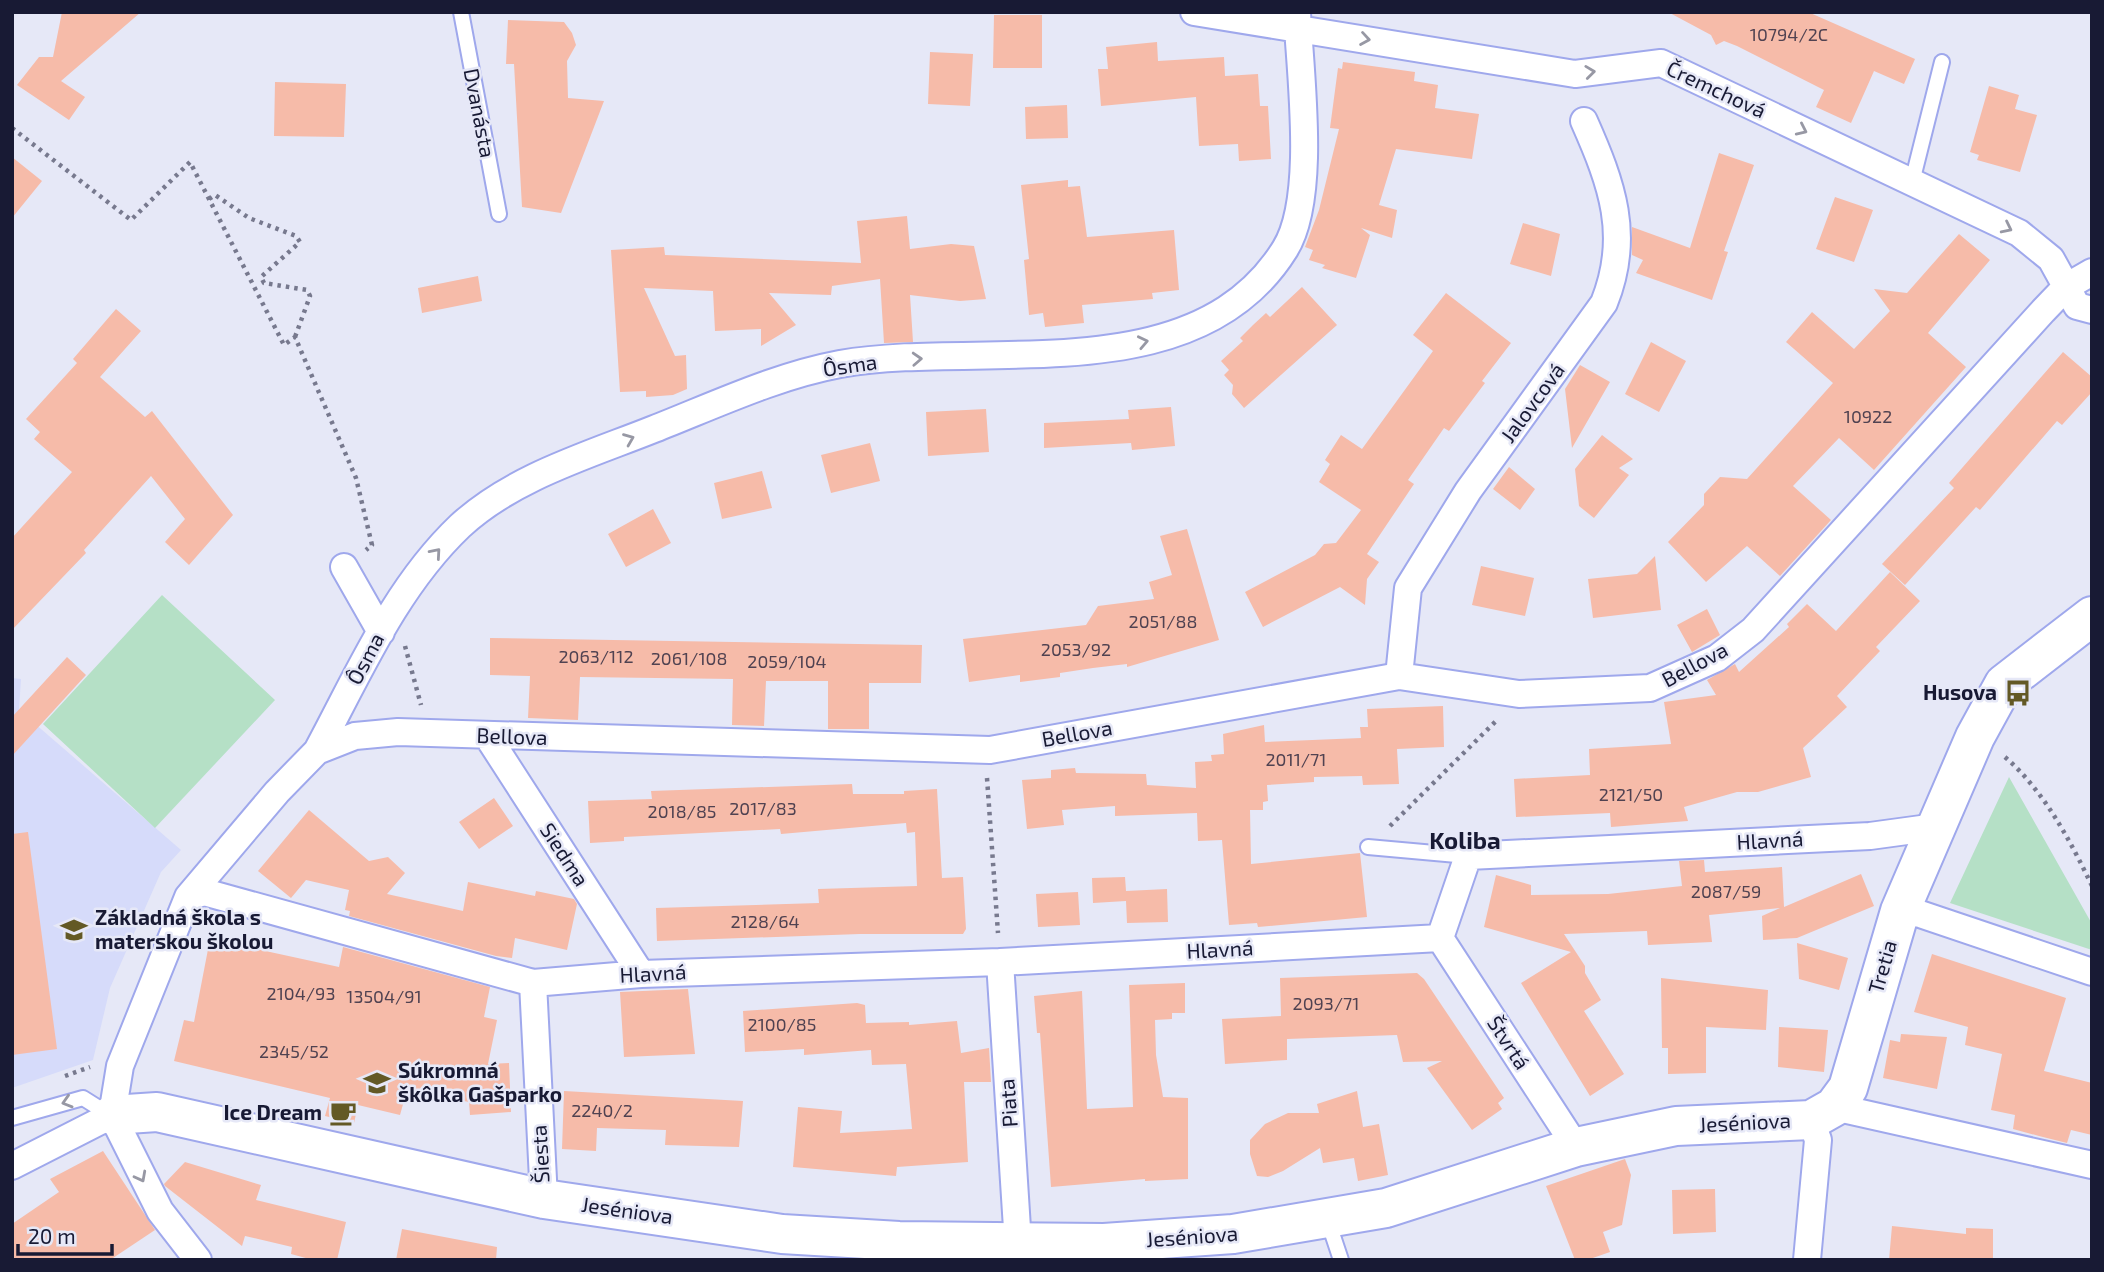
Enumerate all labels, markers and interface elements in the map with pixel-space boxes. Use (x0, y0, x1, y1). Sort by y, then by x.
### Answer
house number: 10794/2C (1750, 23, 1828, 45)
one-way arrow (1359, 31, 1371, 46)
street label: Čremchová (1663, 55, 1770, 123)
one-way arrow (1584, 64, 1596, 79)
street label: Dvanásta (460, 66, 501, 159)
one-way arrow (1795, 121, 1807, 135)
one-way arrow (2000, 219, 2012, 233)
one-way arrow (1137, 335, 1149, 350)
street label: Ôsma (821, 348, 879, 381)
one-way arrow (912, 351, 923, 366)
street label: Jalovcová (1495, 357, 1569, 447)
house number: 10922 (1844, 405, 1892, 427)
one-way arrow (623, 434, 635, 448)
one-way arrow (428, 548, 440, 561)
house number: 2051/88 (1129, 610, 1197, 632)
street label: Ôsma (341, 628, 389, 688)
street label: Bellova (1657, 636, 1732, 691)
house number: 2053/92 (1041, 638, 1111, 660)
house number: 2063/112 (558, 645, 634, 667)
house number: 2061/108 (651, 647, 727, 669)
house number: 2059/104 (747, 650, 827, 672)
bus stop icon: Husova (2003, 678, 2033, 708)
place label: Husova (1923, 679, 1997, 704)
street label: Bellova (1040, 714, 1114, 751)
street label: Bellova (476, 722, 548, 749)
house number: 2011/71 (1266, 748, 1326, 770)
house number: 2121/50 (1599, 783, 1663, 805)
house number: 2017/83 (729, 797, 797, 819)
house number: 2018/85 (648, 800, 716, 822)
street label: Siedma (536, 818, 595, 890)
district label: Koliba (1429, 825, 1501, 854)
street label: Hlavná (1736, 825, 1804, 854)
house number: 2087/59 (1691, 880, 1761, 902)
place label: Základná škola s materskou školou (95, 904, 273, 953)
house number: 2128/64 (731, 910, 800, 932)
school or university icon: Základná škola s materskou školou (59, 915, 89, 945)
street label: Hlavná (1186, 934, 1254, 963)
street label: Tretia (1862, 937, 1901, 996)
street label: Hlavná (619, 958, 687, 987)
house number: 2104/93 (267, 982, 335, 1004)
house number: 13504/91 (346, 985, 422, 1007)
house number: 2093/71 (1293, 992, 1359, 1014)
street label: Štvrtá (1483, 1011, 1536, 1074)
house number: 2100/85 (748, 1013, 816, 1035)
house number: 2345/52 (259, 1040, 329, 1062)
place label: Súkromná škôlka Gašparko (398, 1057, 562, 1106)
school or university icon: Súkromná škôlka Gašparko (362, 1068, 392, 1098)
street label: Piata (993, 1078, 1022, 1128)
one-way arrow (61, 1094, 73, 1109)
cafe icon: Ice Dream (328, 1098, 358, 1128)
place label: Ice Dream (223, 1099, 322, 1124)
house number: 2240/2 (571, 1099, 633, 1121)
street label: Jeséniova (1698, 1107, 1792, 1136)
street label: Šiesta (525, 1124, 554, 1184)
one-way arrow (133, 1170, 146, 1182)
street label: Jeséniova (580, 1191, 675, 1228)
scale bar (18, 1212, 112, 1256)
street label: Jeséniova (1145, 1220, 1239, 1251)
text: 20 m (28, 1223, 76, 1248)

